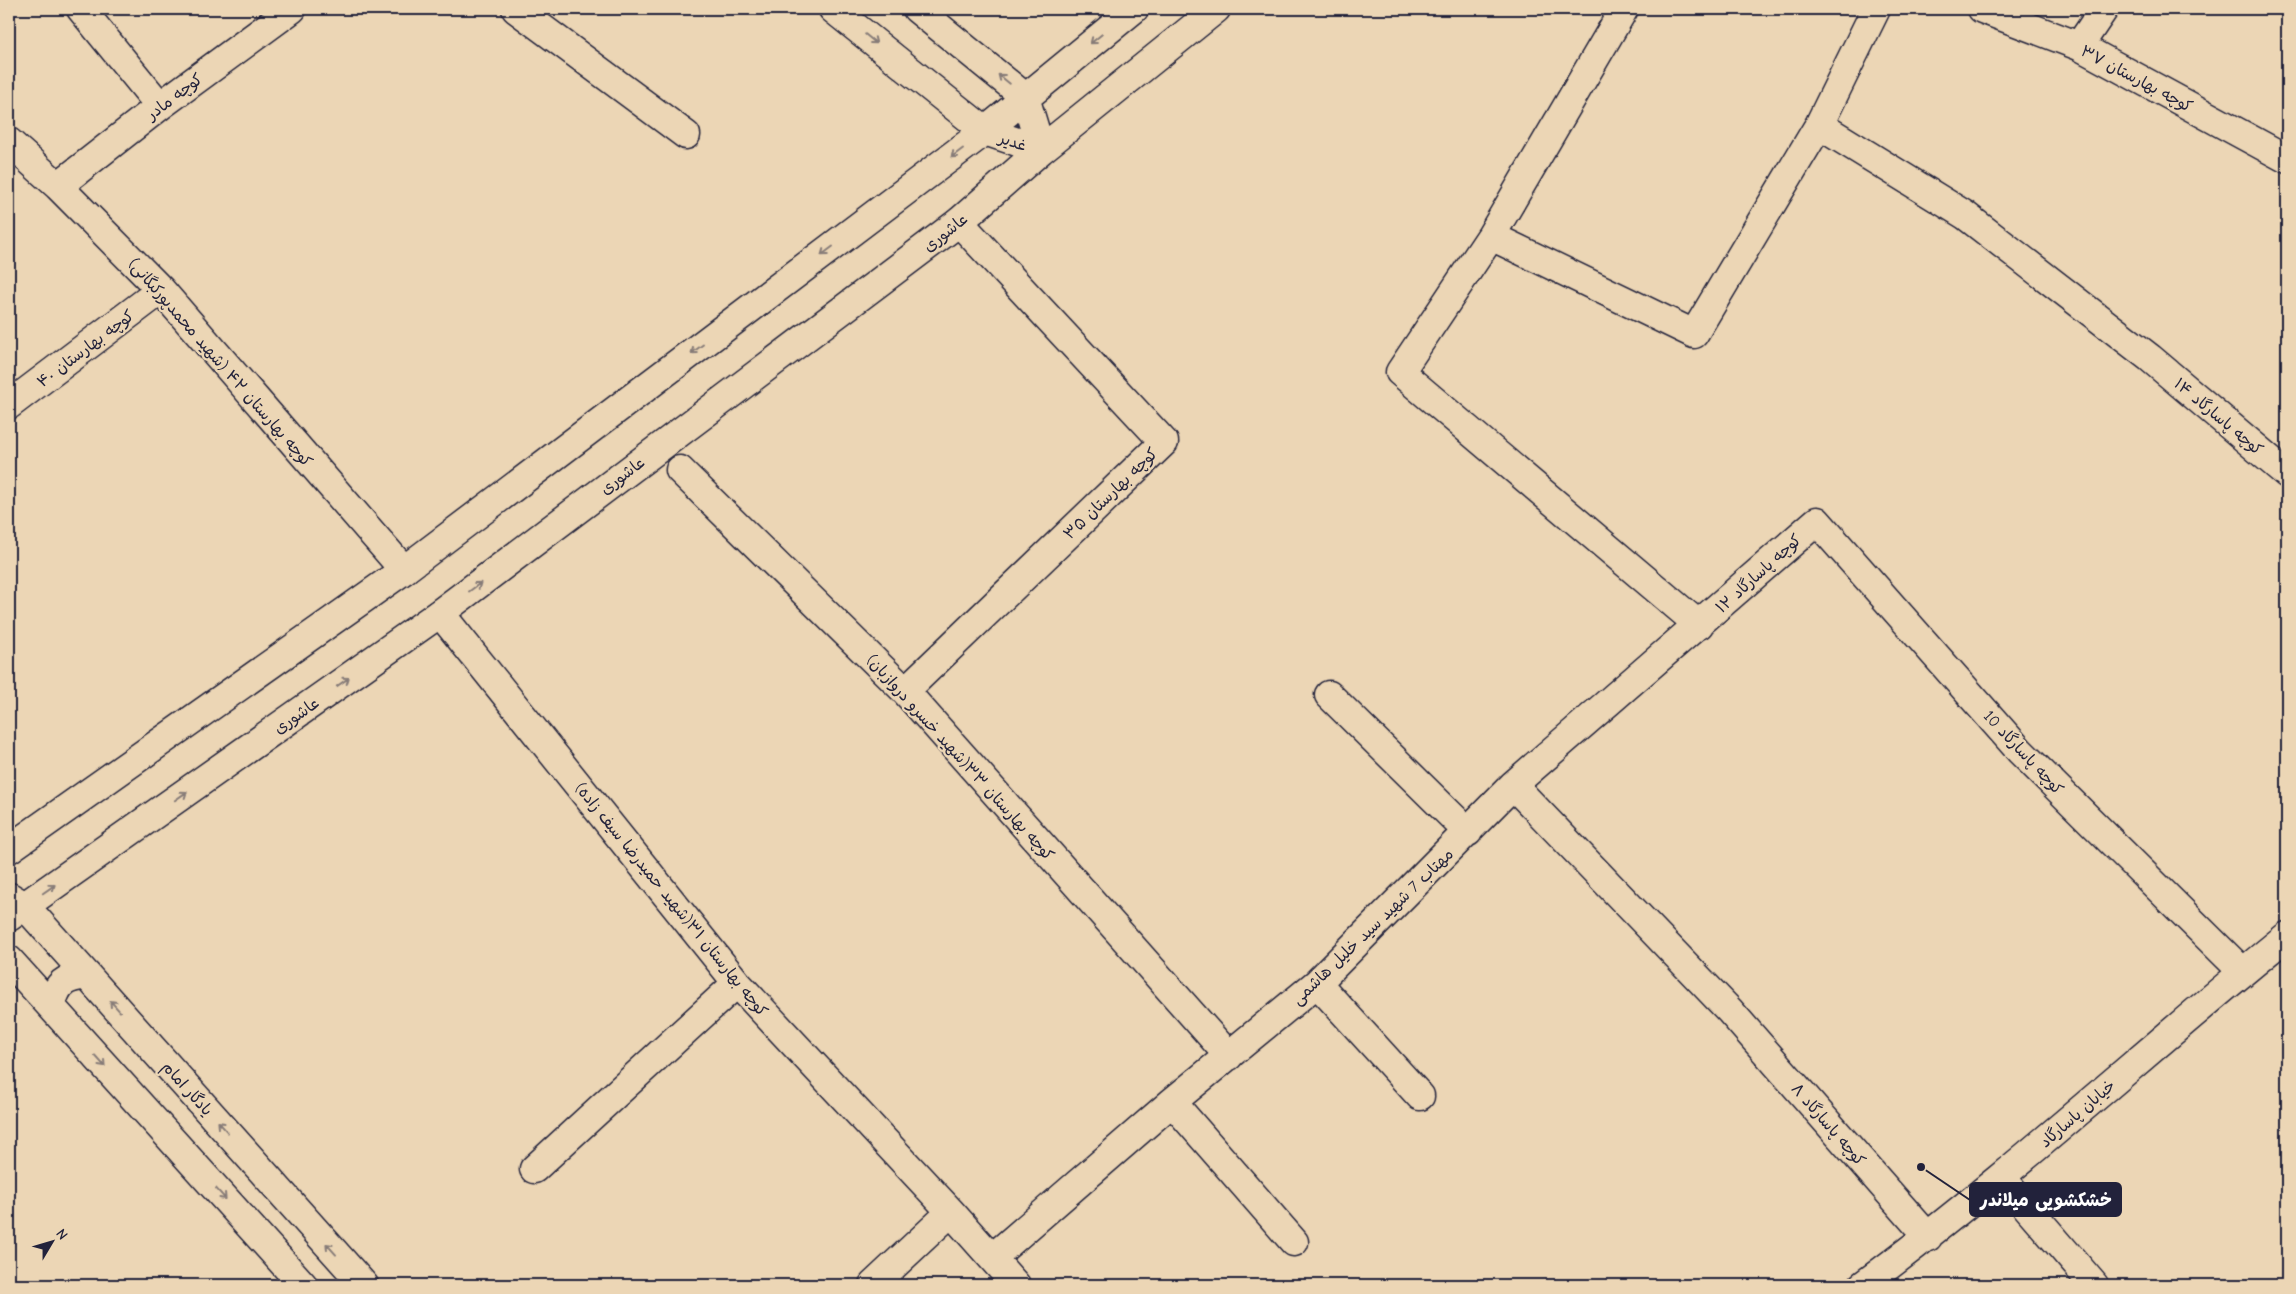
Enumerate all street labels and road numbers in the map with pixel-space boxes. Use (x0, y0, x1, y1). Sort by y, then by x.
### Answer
street label: کوچه بهارستان ۳۷ (2077, 42, 2196, 117)
street label: کوچه مادر (141, 70, 207, 126)
street label: غدیر (995, 128, 1029, 155)
street label: عاشوری (920, 210, 972, 256)
street label: کوچه بهارستان ۴۲ (شهید محمدپورکبگانی) (124, 254, 317, 471)
street label: کوچه بهارستان ۴۰ (34, 306, 138, 392)
street label: کوچه پاسارگاد ۱۴ (2170, 374, 2267, 460)
street label: کوچه بهارستان ۳۵ (1060, 444, 1162, 544)
street label: عاشوری (597, 453, 649, 499)
street label: کوچه پاسارگاد ۱۲ (1712, 530, 1806, 618)
street label: کوچه بهارستان ۳۳(شهید خسرو دروازبان) (862, 651, 1058, 865)
street label: عاشوری (271, 694, 323, 739)
street label: کوچه پاسارگاد 10 (1979, 706, 2068, 799)
street label: کوچه بهارستان ۳۱(شهید حمیدرضا سیف زاده) (570, 779, 771, 1021)
street label: مهتاب 7 شهید سید خلیل هاشمی (1288, 845, 1458, 1009)
street label: یادگار امام (156, 1057, 217, 1121)
street label: خیابان پاسارگاد (2036, 1075, 2120, 1152)
street label: کوچه پاسارگاد ۸ (1787, 1079, 1870, 1170)

